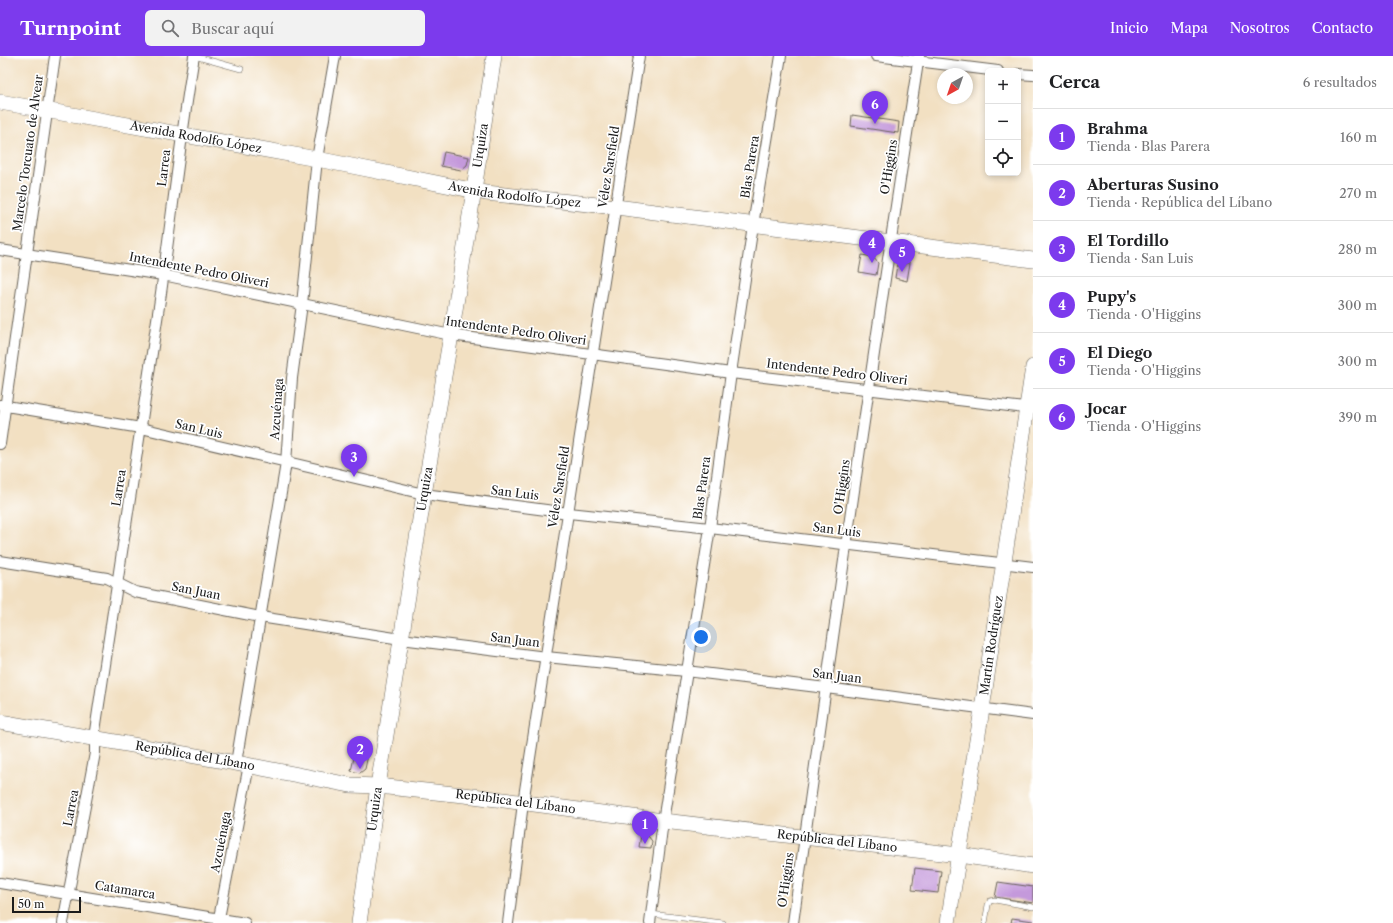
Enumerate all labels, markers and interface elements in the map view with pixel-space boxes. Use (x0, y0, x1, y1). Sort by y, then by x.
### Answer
search box (145, 10, 425, 46)
text: Turnpoint (20, 17, 121, 40)
icon: search (159, 17, 181, 39)
text: Buscar aquí (191, 19, 274, 38)
text: Inicio (1110, 19, 1148, 37)
text: Mapa (1170, 19, 1208, 37)
text: Nosotros (1230, 19, 1290, 37)
text: Contacto (1312, 19, 1373, 37)
north arrow (937, 68, 973, 104)
map controls (985, 68, 1021, 176)
button: + (985, 68, 1021, 104)
text: Cerca (1049, 72, 1100, 92)
street label: Marcelo Torcuato de Alvear (9, 73, 46, 232)
text: 6 resultados (1303, 74, 1377, 90)
pin: 6 (862, 91, 888, 124)
button: − (985, 104, 1021, 140)
street label: Avenida Rodolfo López (128, 117, 263, 156)
text: Brahma (1087, 119, 1148, 138)
street label: Urquiza (469, 122, 491, 169)
street label: Vélez Sarsfield (594, 124, 623, 210)
text: 1 (1059, 129, 1065, 145)
text: 160 m (1340, 129, 1377, 145)
street label: Blas Parera (737, 134, 762, 200)
street label: O'Higgins (877, 138, 900, 196)
text: Tienda · Blas Parera (1087, 138, 1210, 154)
button: locate (985, 140, 1021, 176)
street label: Larrea (154, 148, 173, 187)
text: Aberturas Susino (1087, 175, 1219, 194)
street label: Avenida Rodolfo López (446, 177, 582, 210)
text: 2 (1058, 185, 1066, 201)
text: 270 m (1339, 185, 1377, 201)
text: Tienda · República del Líbano (1087, 194, 1272, 210)
pin: 4 (859, 230, 885, 263)
text: El Tordillo (1087, 231, 1169, 250)
pin: 5 (889, 239, 915, 272)
text: 3 (1058, 241, 1066, 257)
text: 280 m (1338, 241, 1377, 257)
street label: Intendente Pedro Oliveri (128, 249, 270, 290)
text: Tienda · San Luis (1087, 250, 1193, 266)
text: Pupy's (1087, 287, 1136, 306)
text: 4 (1058, 297, 1066, 313)
text: 300 m (1338, 297, 1377, 313)
text: Tienda · O'Higgins (1087, 306, 1201, 322)
street label: Intendente Pedro Oliveri (445, 313, 588, 348)
text: El Diego (1087, 343, 1152, 362)
text: 5 (1058, 353, 1066, 369)
text: 300 m (1338, 353, 1377, 369)
street label: Intendente Pedro Oliveri (766, 355, 909, 388)
text: Tienda · O'Higgins (1087, 362, 1201, 378)
street label: Azcuénaga (267, 377, 286, 441)
text: Jocar (1087, 399, 1127, 418)
text: 6 (1058, 409, 1066, 425)
text: 390 m (1338, 409, 1377, 425)
street label: San Luis (174, 416, 224, 441)
text: Tienda · O'Higgins (1087, 418, 1201, 434)
pin: 3 (341, 444, 367, 477)
street label: Vélez Sarsfield (544, 444, 573, 530)
street label: Blas Parera (690, 455, 713, 520)
street label: O'Higgins (830, 458, 853, 515)
street label: Urquiza (413, 465, 436, 512)
street label: Larrea (108, 468, 129, 507)
street label: San Luis (490, 482, 540, 503)
street label: San Luis (812, 519, 862, 540)
street label: San Juan (170, 578, 222, 603)
street label: Martín Rodríguez (976, 594, 1006, 696)
your location (691, 627, 711, 647)
street label: San Juan (490, 629, 541, 650)
street label: San Juan (812, 665, 863, 686)
pin: 2 (347, 736, 373, 769)
street label: República del Líbano (134, 738, 256, 773)
street label: Urquiza (364, 785, 385, 832)
street label: República del Líbano (455, 786, 577, 816)
street label: Larrea (60, 788, 82, 828)
street label: Azcuénaga (207, 809, 234, 875)
pin: 1 (632, 811, 658, 844)
street label: República del Líbano (776, 826, 898, 855)
street label: O'Higgins (774, 851, 797, 908)
street label: Catamarca (94, 877, 157, 902)
scale bar (12, 895, 81, 914)
text: 50 m (18, 897, 44, 911)

